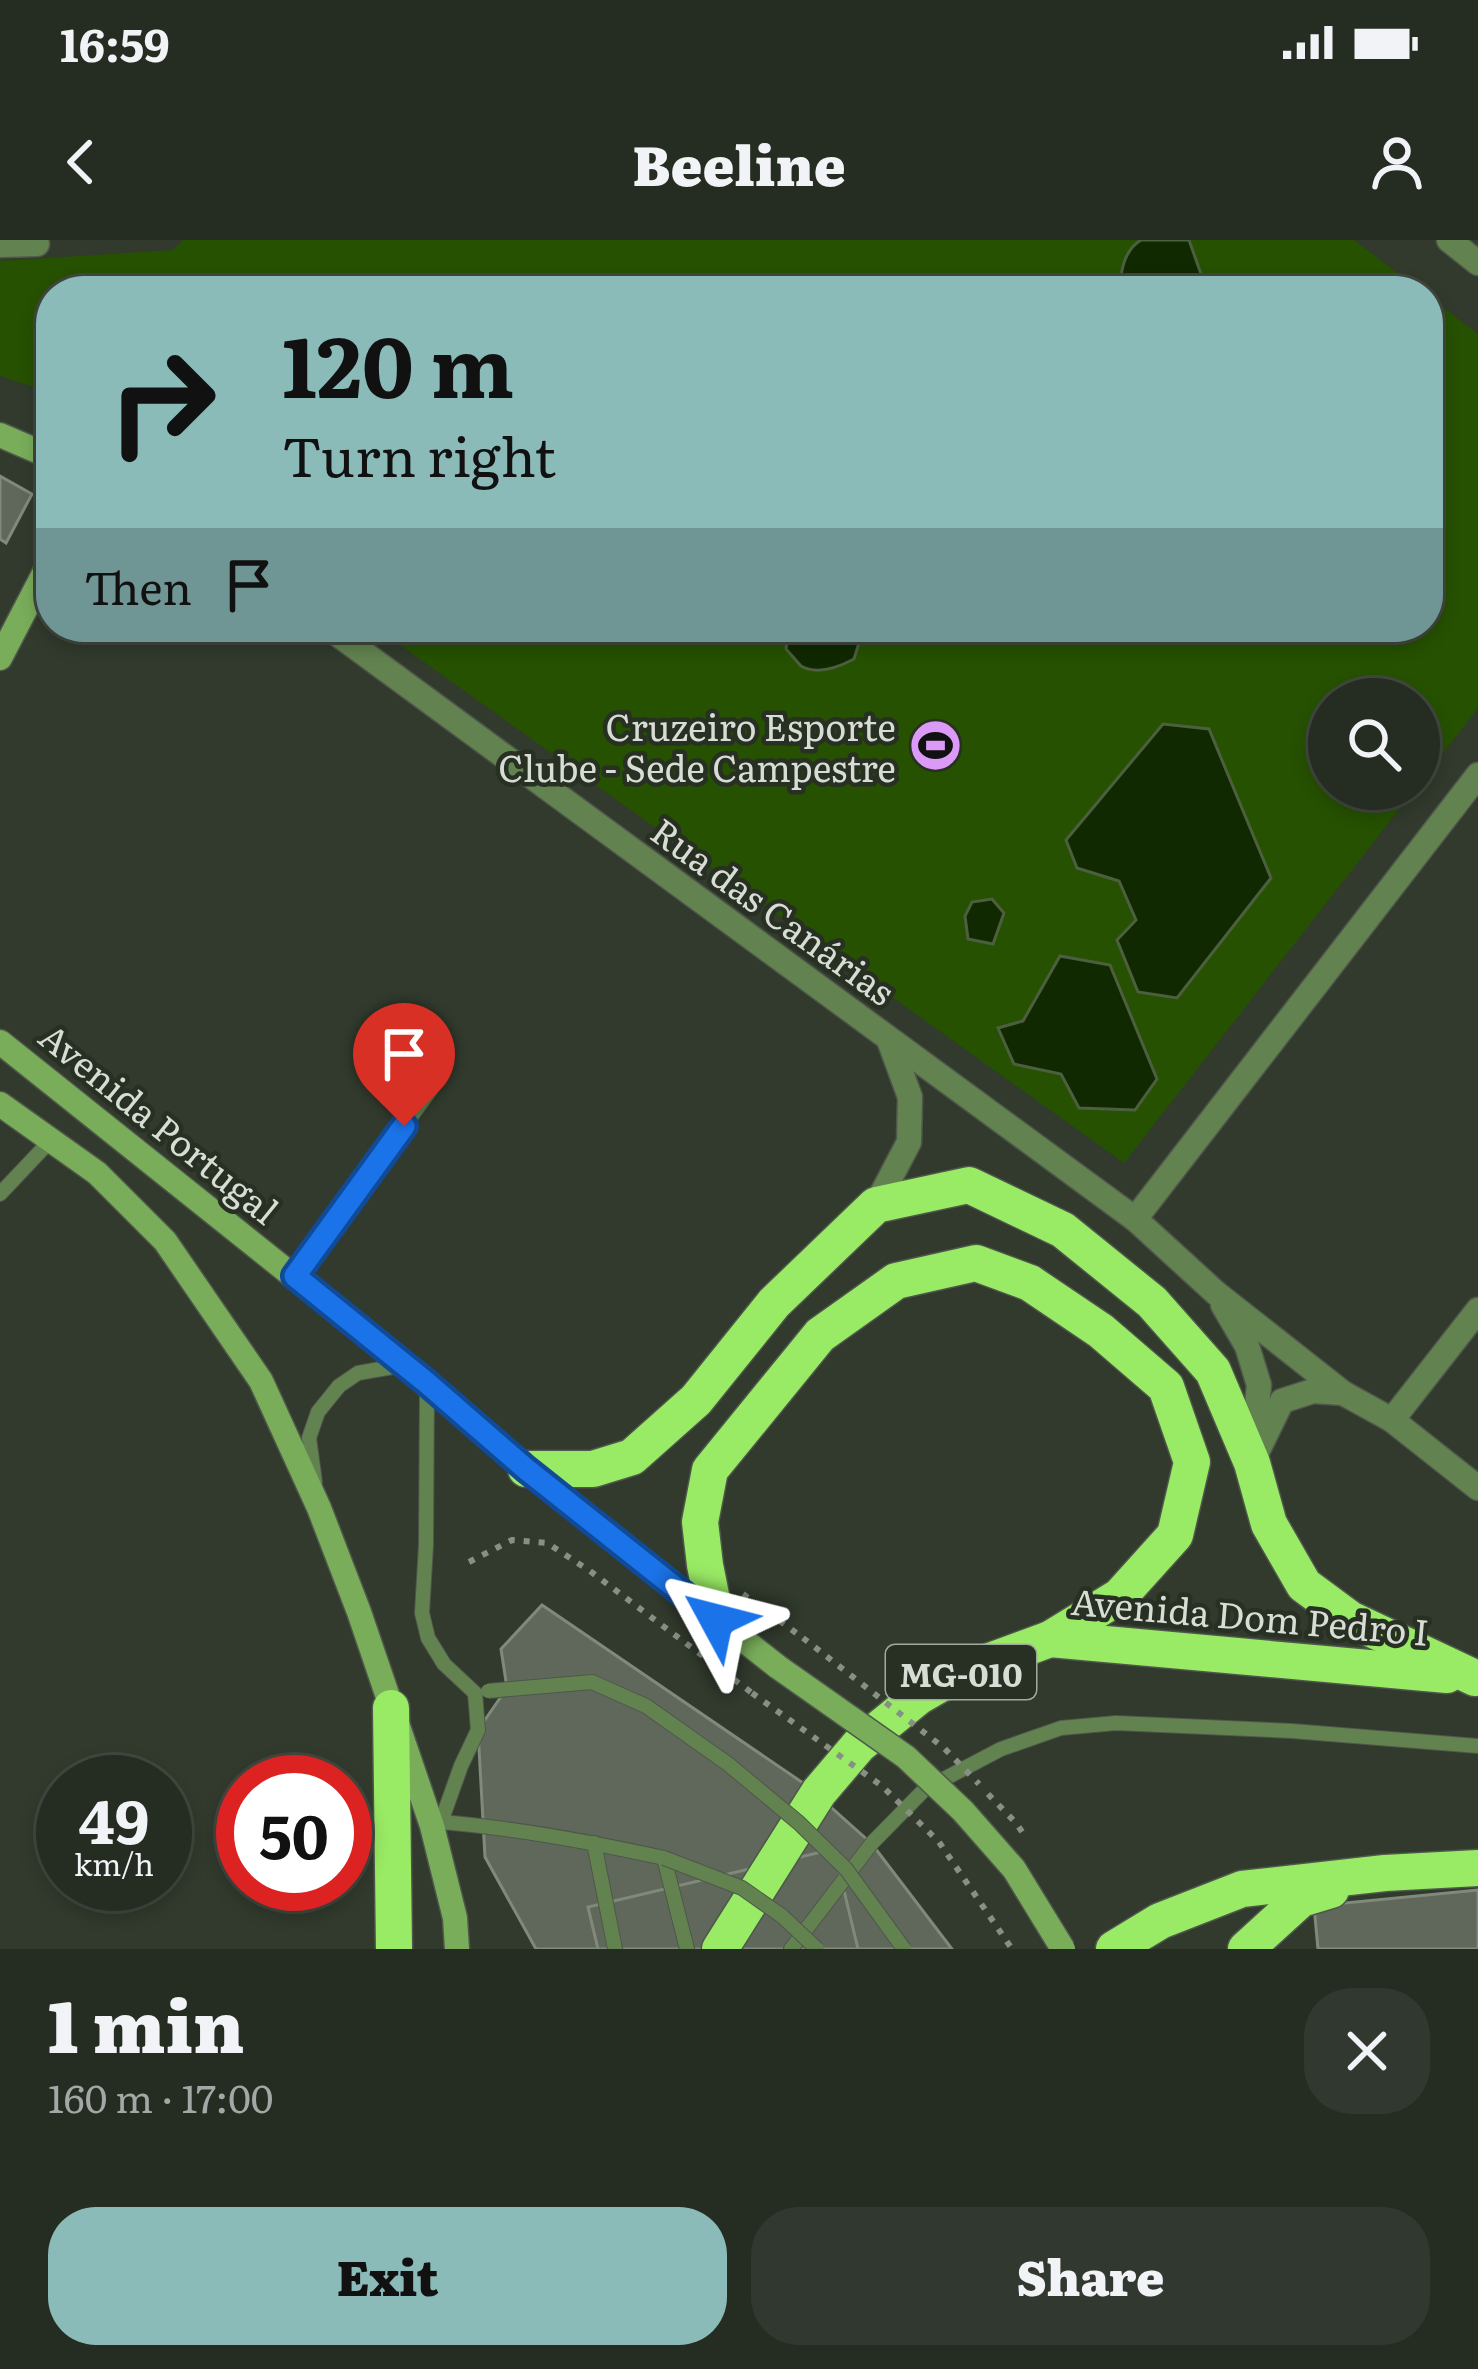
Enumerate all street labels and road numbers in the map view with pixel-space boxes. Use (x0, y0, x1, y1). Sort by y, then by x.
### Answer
street label: Rua das Canárias (641, 803, 907, 1017)
street label: Avenida Portugal (29, 1009, 291, 1235)
street label: Avenida Dom Pedro I (1069, 1573, 1431, 1657)
road number: MG-010 (886, 1645, 1036, 1699)

